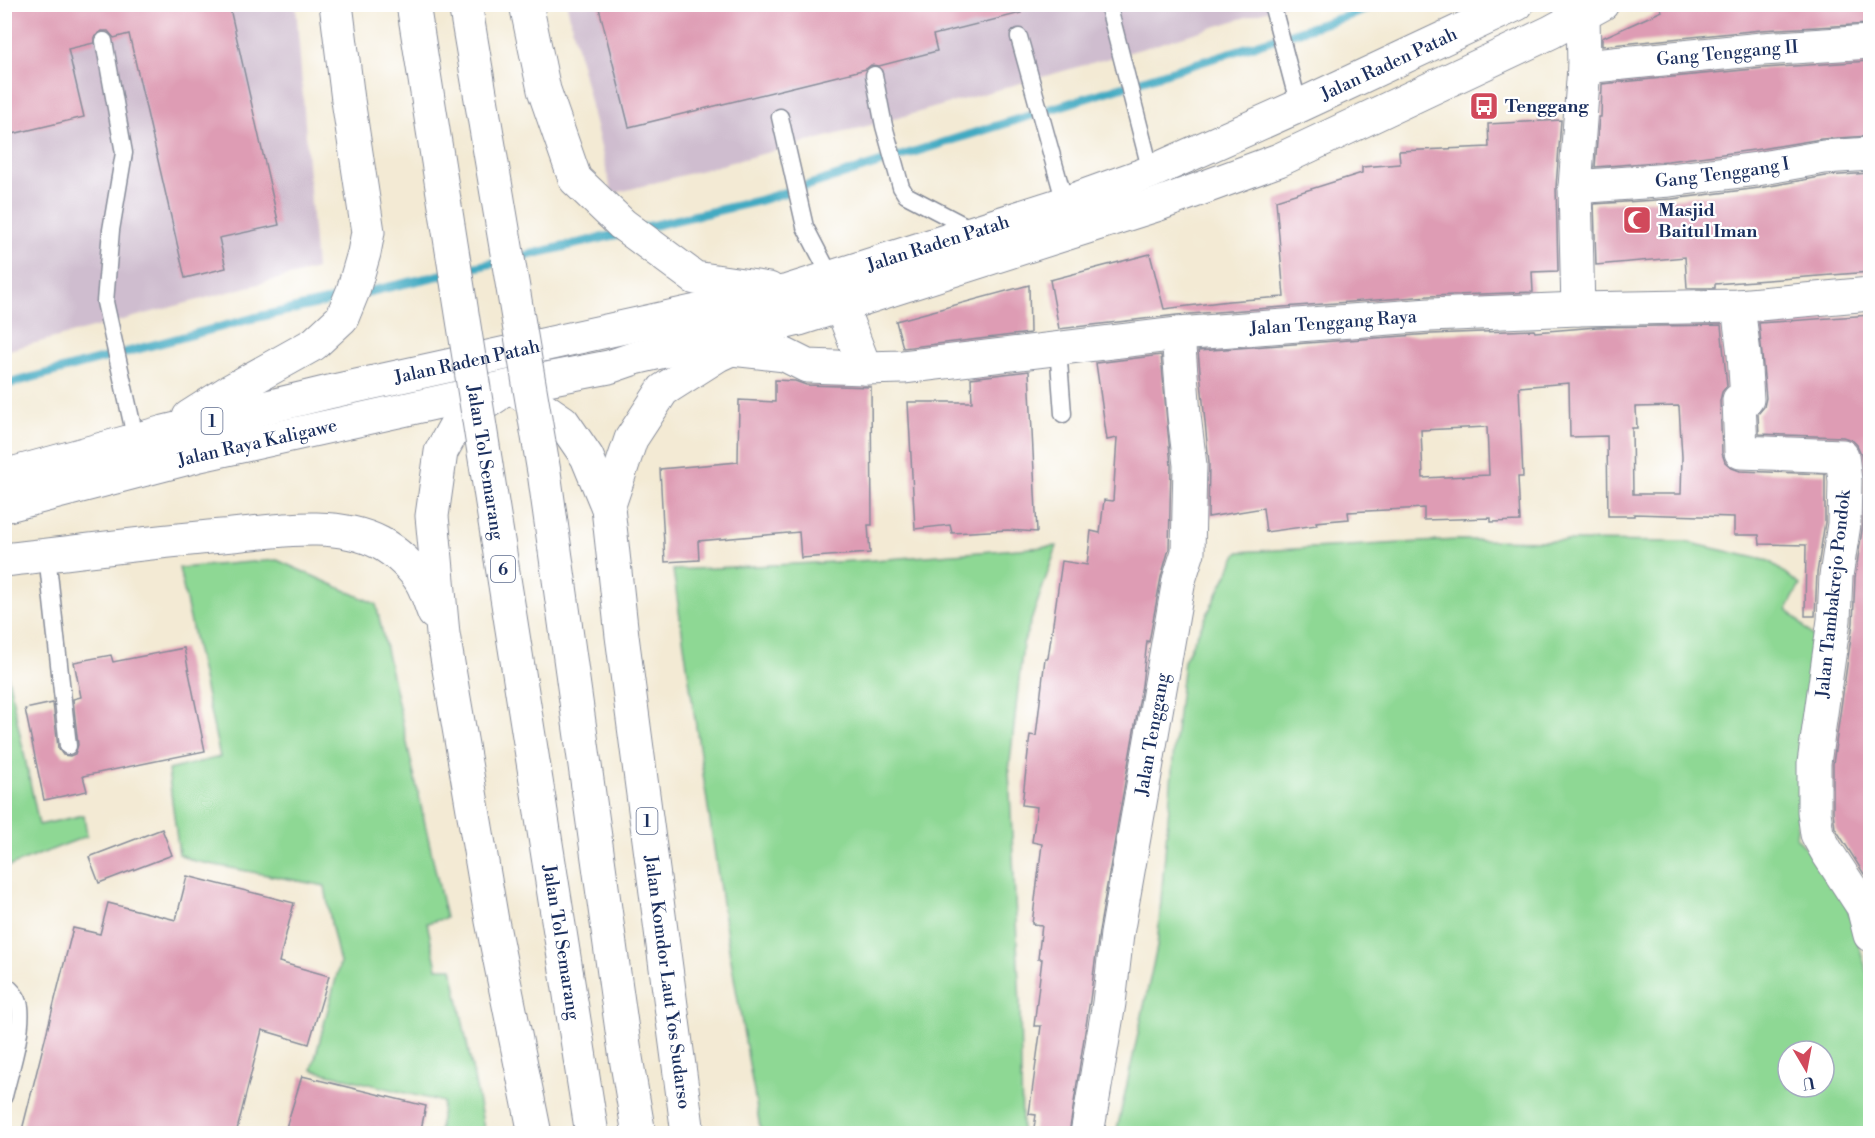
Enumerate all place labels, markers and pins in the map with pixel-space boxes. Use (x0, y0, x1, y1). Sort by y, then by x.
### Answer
bus stop icon: Tenggang (1468, 90, 1500, 122)
place label: Tenggang (1505, 95, 1589, 118)
place label: Masjid Baitul Iman (1658, 199, 1757, 243)
mosque icon: Masjid Baitul Iman (1621, 204, 1653, 236)

